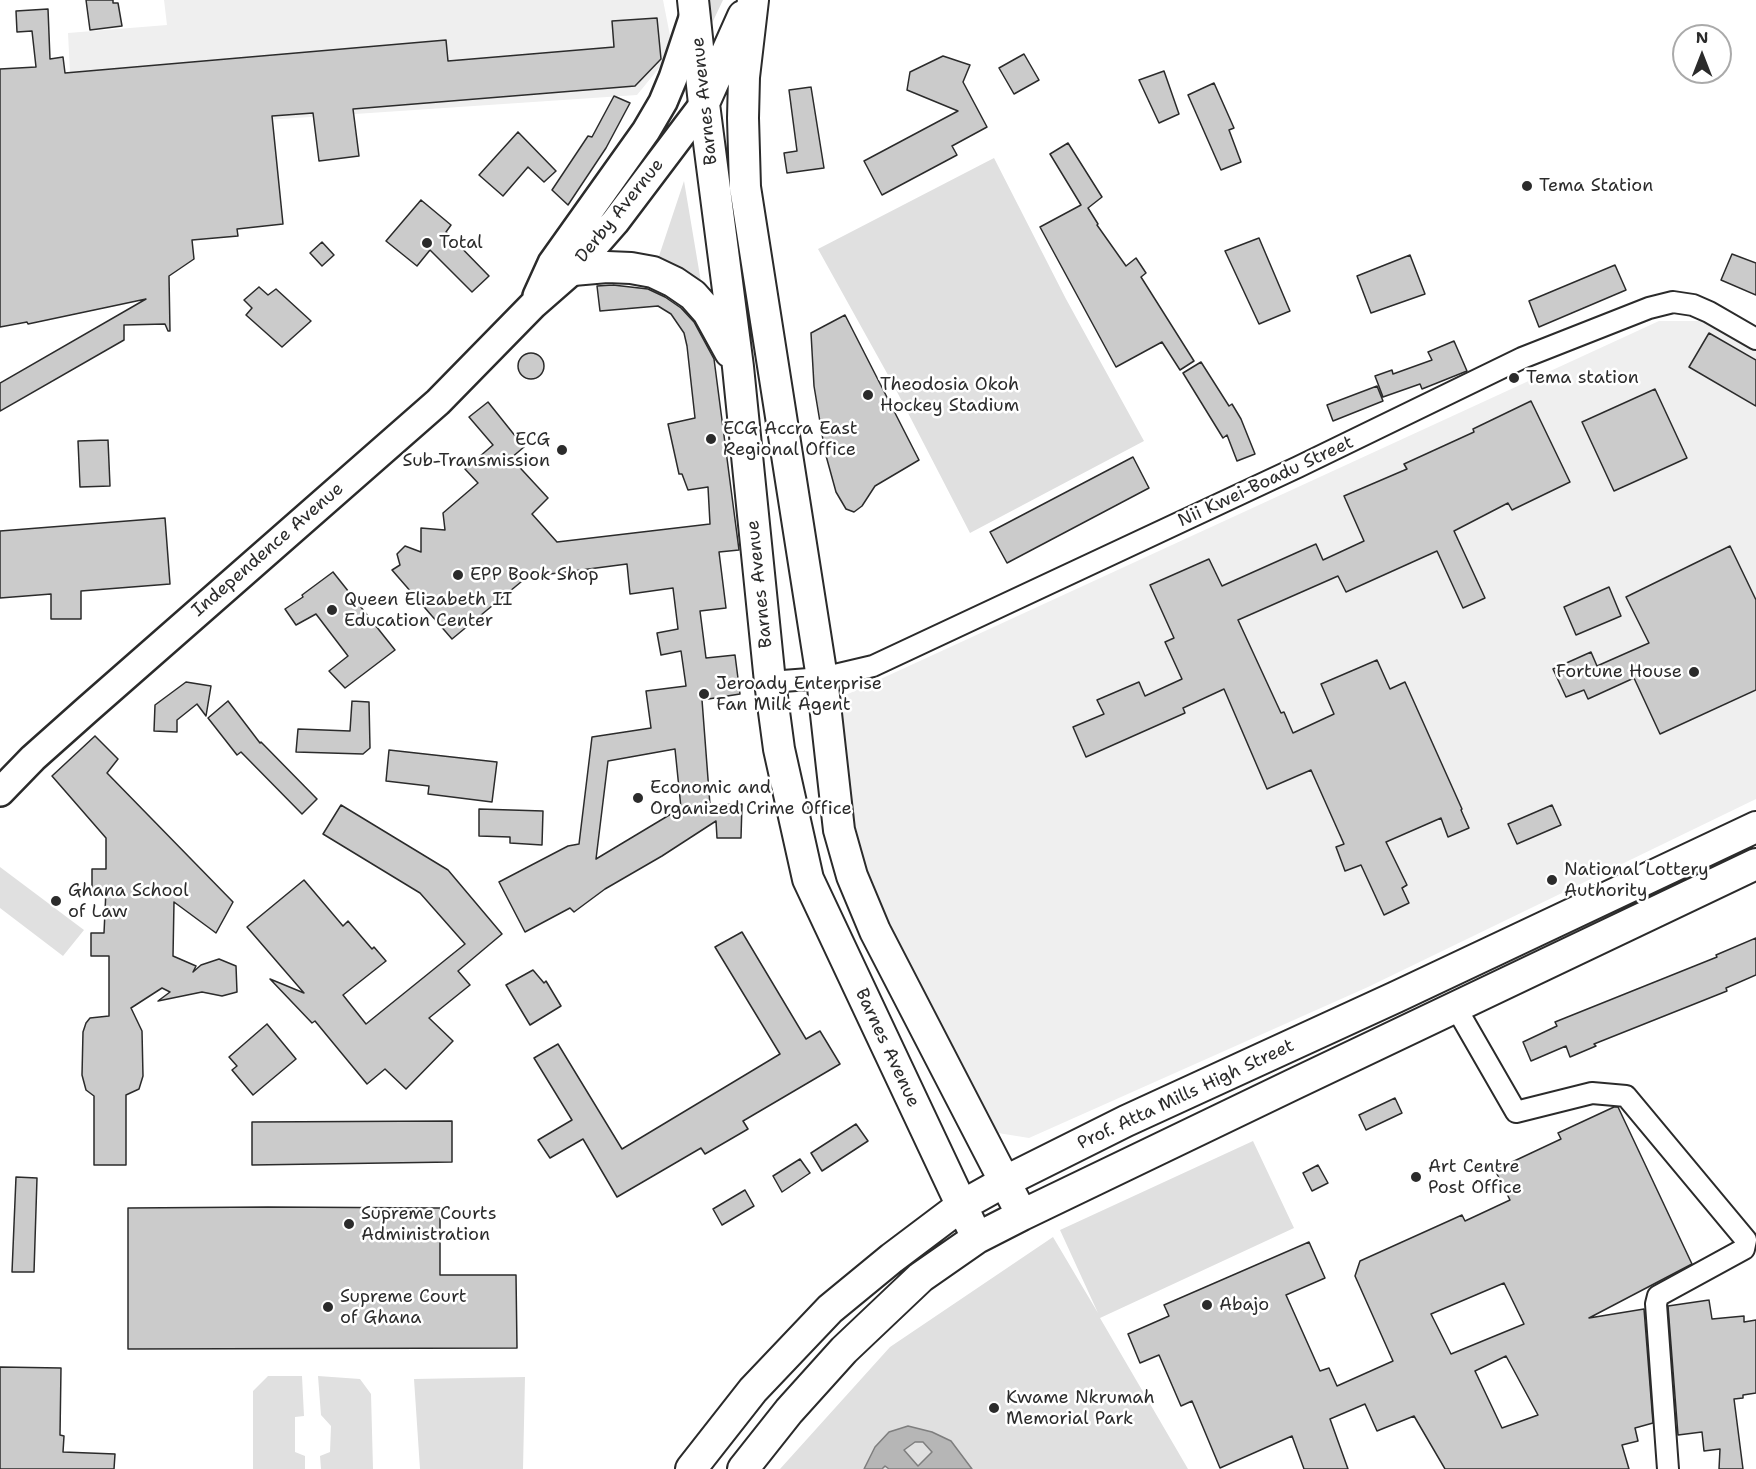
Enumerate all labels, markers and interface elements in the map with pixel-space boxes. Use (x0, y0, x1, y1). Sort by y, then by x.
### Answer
north arrow (1672, 24, 1732, 84)
text: N (1696, 27, 1708, 48)
street label: Barnes Avenue (688, 36, 722, 166)
street label: Derby Avernue (571, 155, 669, 267)
place label: Tema Station (1539, 175, 1653, 197)
marker: Tema Station (1520, 179, 1534, 193)
place label: Total (439, 232, 483, 254)
marker: Total (420, 236, 434, 250)
place label: Tema station (1526, 367, 1639, 389)
marker: Tema station (1507, 371, 1521, 385)
place label: Theodosia Okoh Hockey Stadium (880, 374, 1019, 416)
marker: Theodosia Okoh Hockey Stadium (861, 388, 875, 402)
place label: ECG Accra East Regional Office (723, 418, 858, 460)
place label: ECG Sub-Transmission (403, 429, 550, 472)
marker: ECG Accra East Regional Office (704, 432, 718, 446)
street label: Nii Kwei-Boadu Street (1175, 432, 1357, 532)
marker: ECG Sub-Transmission (555, 443, 569, 457)
street label: Independence Avenue (188, 478, 348, 622)
street label: Barnes Avenue (743, 519, 777, 649)
place label: EPP Book Shop (470, 564, 599, 586)
marker: EPP Book Shop (451, 568, 465, 582)
place label: Queen Elizabeth II Education Center (344, 589, 512, 632)
marker: Queen Elizabeth II Education Center (325, 603, 339, 617)
place label: Fortune House (1556, 661, 1682, 683)
marker: Fortune House (1687, 665, 1701, 679)
place label: Jeroady Enterprise Fan Milk Agent (716, 673, 882, 716)
marker: Jeroady Enterprise Fan Milk Agent (697, 687, 711, 701)
place label: Economic and Organized Crime Office (650, 777, 852, 820)
marker: Economic and Organized Crime Office (631, 791, 645, 805)
place label: National Lottery Authority (1564, 859, 1709, 902)
marker: National Lottery Authority (1545, 873, 1559, 887)
place label: Ghana School of Law (68, 880, 189, 922)
marker: Ghana School of Law (49, 894, 63, 908)
street label: Barnes Avenue (850, 985, 924, 1111)
street label: Prof. Atta Mills High Street (1074, 1035, 1298, 1155)
place label: Art Centre Post Office (1428, 1156, 1522, 1198)
marker: Art Centre Post Office (1409, 1170, 1423, 1184)
place label: Supreme Courts Administration (361, 1203, 497, 1246)
marker: Supreme Courts Administration (342, 1217, 356, 1231)
place label: Supreme Court of Ghana (340, 1286, 467, 1328)
place label: Abajo (1219, 1294, 1269, 1316)
marker: Abajo (1200, 1298, 1214, 1312)
marker: Supreme Court of Ghana (321, 1300, 335, 1314)
place label: Kwame Nkrumah Memorial Park (1006, 1387, 1155, 1430)
marker: Kwame Nkrumah Memorial Park (987, 1401, 1001, 1415)

